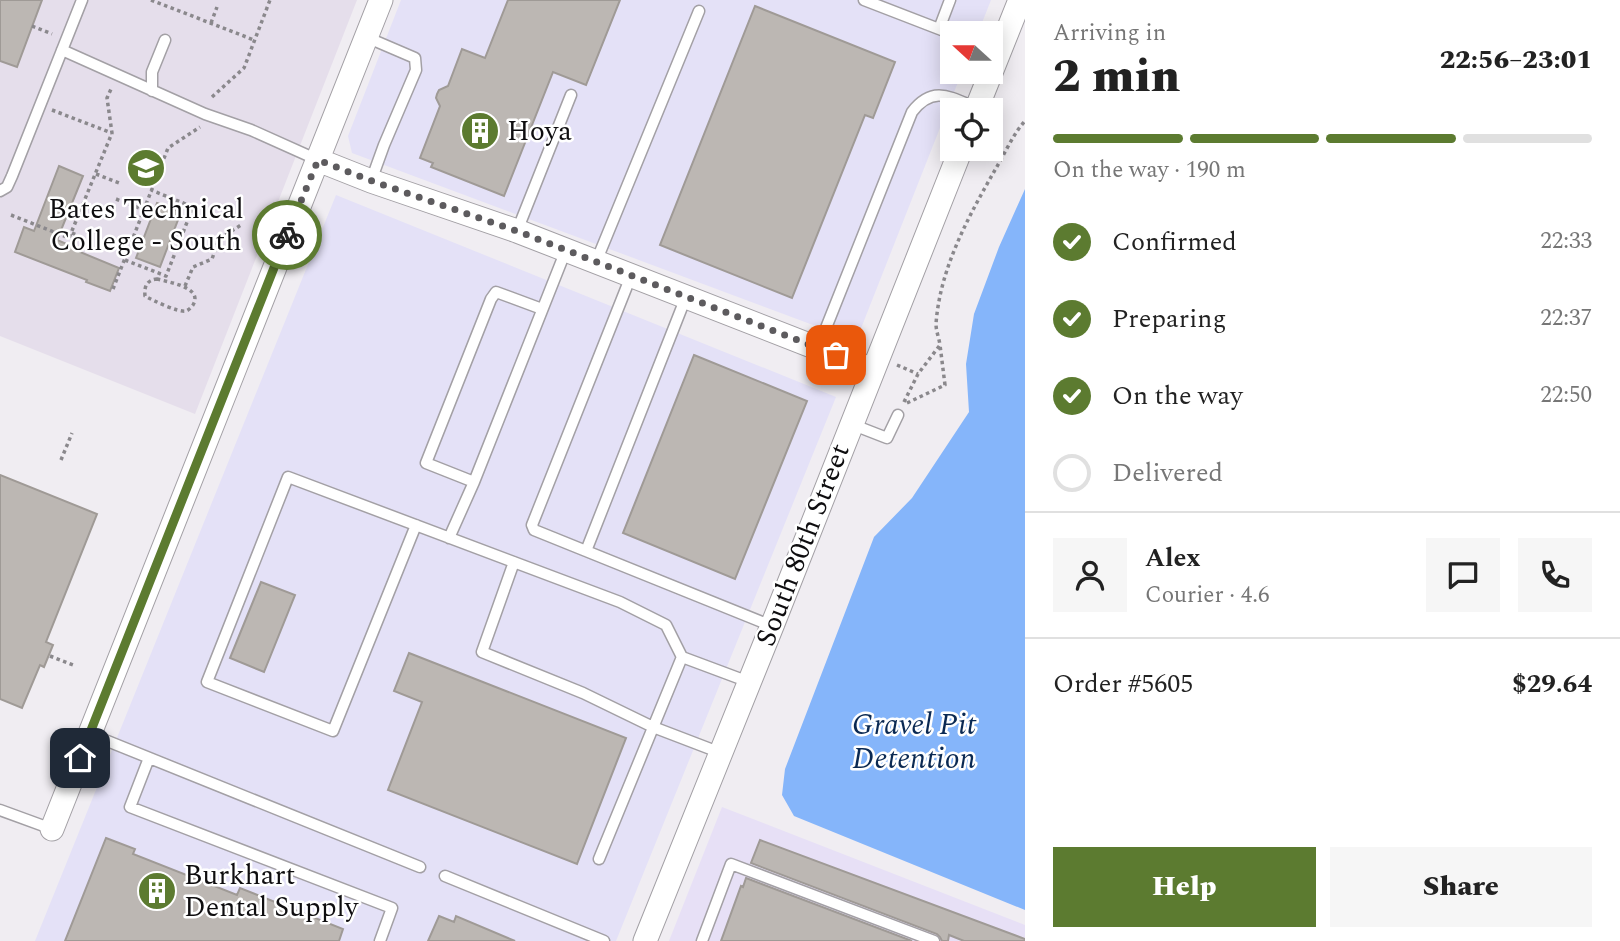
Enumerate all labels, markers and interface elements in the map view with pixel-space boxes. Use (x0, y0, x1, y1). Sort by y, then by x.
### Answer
text: Arriving in (1053, 16, 1166, 51)
north arrow (940, 21, 1003, 84)
map controls (940, 21, 1003, 161)
text: 22:56–23:01 (1440, 40, 1592, 80)
text: 2 min (1053, 42, 1180, 112)
button: locate (940, 98, 1003, 161)
building icon: Hoya (459, 110, 501, 152)
place label: Hoya (507, 110, 572, 153)
school or university icon: Bates Technical College - South (125, 147, 167, 189)
text: On the way · 190 m (1053, 153, 1246, 188)
place label: Bates Technical College - South (48, 188, 244, 263)
courier (252, 200, 322, 270)
icon: bike (268, 216, 306, 254)
text: Confirmed (1112, 222, 1237, 262)
icon: check (1053, 223, 1091, 261)
text: 22:33 (1540, 224, 1592, 259)
text: Preparing (1112, 299, 1226, 339)
icon: check (1053, 300, 1091, 338)
text: 22:37 (1540, 301, 1592, 336)
pin (806, 325, 866, 385)
icon: bag (817, 336, 855, 374)
text: On the way (1112, 376, 1243, 416)
icon: check (1053, 377, 1091, 415)
text: 22:50 (1540, 378, 1592, 413)
street label: South 80th Street (745, 437, 861, 653)
text: Delivered (1112, 453, 1223, 493)
button: person (1053, 538, 1127, 612)
text: Alex (1145, 538, 1200, 578)
button: chat (1426, 538, 1500, 612)
button: phone (1518, 538, 1592, 612)
text: Courier · 4.6 (1145, 578, 1270, 613)
text: Order #5605 (1053, 664, 1193, 704)
text: $29.64 (1512, 664, 1592, 704)
water label: Gravel Pit Detention (852, 702, 977, 782)
pin (50, 728, 110, 788)
icon: home (61, 739, 99, 777)
button: Help (1053, 847, 1316, 927)
button: Share (1330, 847, 1592, 927)
place label: Burkhart Dental Supply (184, 854, 360, 929)
building icon: Burkhart Dental Supply (136, 870, 178, 912)

